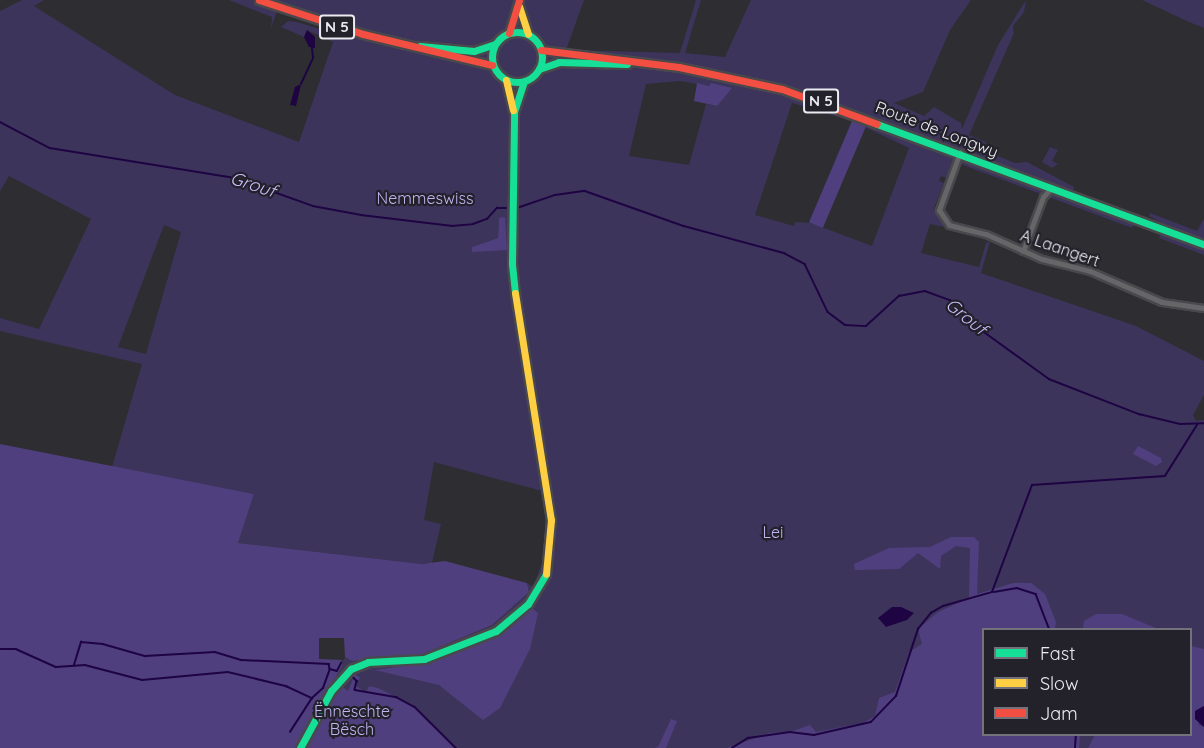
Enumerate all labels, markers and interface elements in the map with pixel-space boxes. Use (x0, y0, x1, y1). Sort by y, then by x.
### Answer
road number: N 5 (319, 15, 355, 39)
road number: N 5 (803, 89, 839, 113)
street label: Route de Longwy (873, 97, 1001, 161)
water label: Grouf (227, 168, 279, 202)
park label: Nemmeswiss (377, 188, 473, 208)
street label: A Laangert (1018, 226, 1102, 270)
water label: Grouf (941, 294, 991, 340)
park label: Lei (763, 522, 783, 542)
legend (982, 628, 1192, 736)
text: Fast (1040, 642, 1075, 665)
text: Slow (1040, 672, 1078, 695)
park label: Ënneschte Bësch (314, 701, 390, 739)
text: Jam (1040, 702, 1078, 725)

